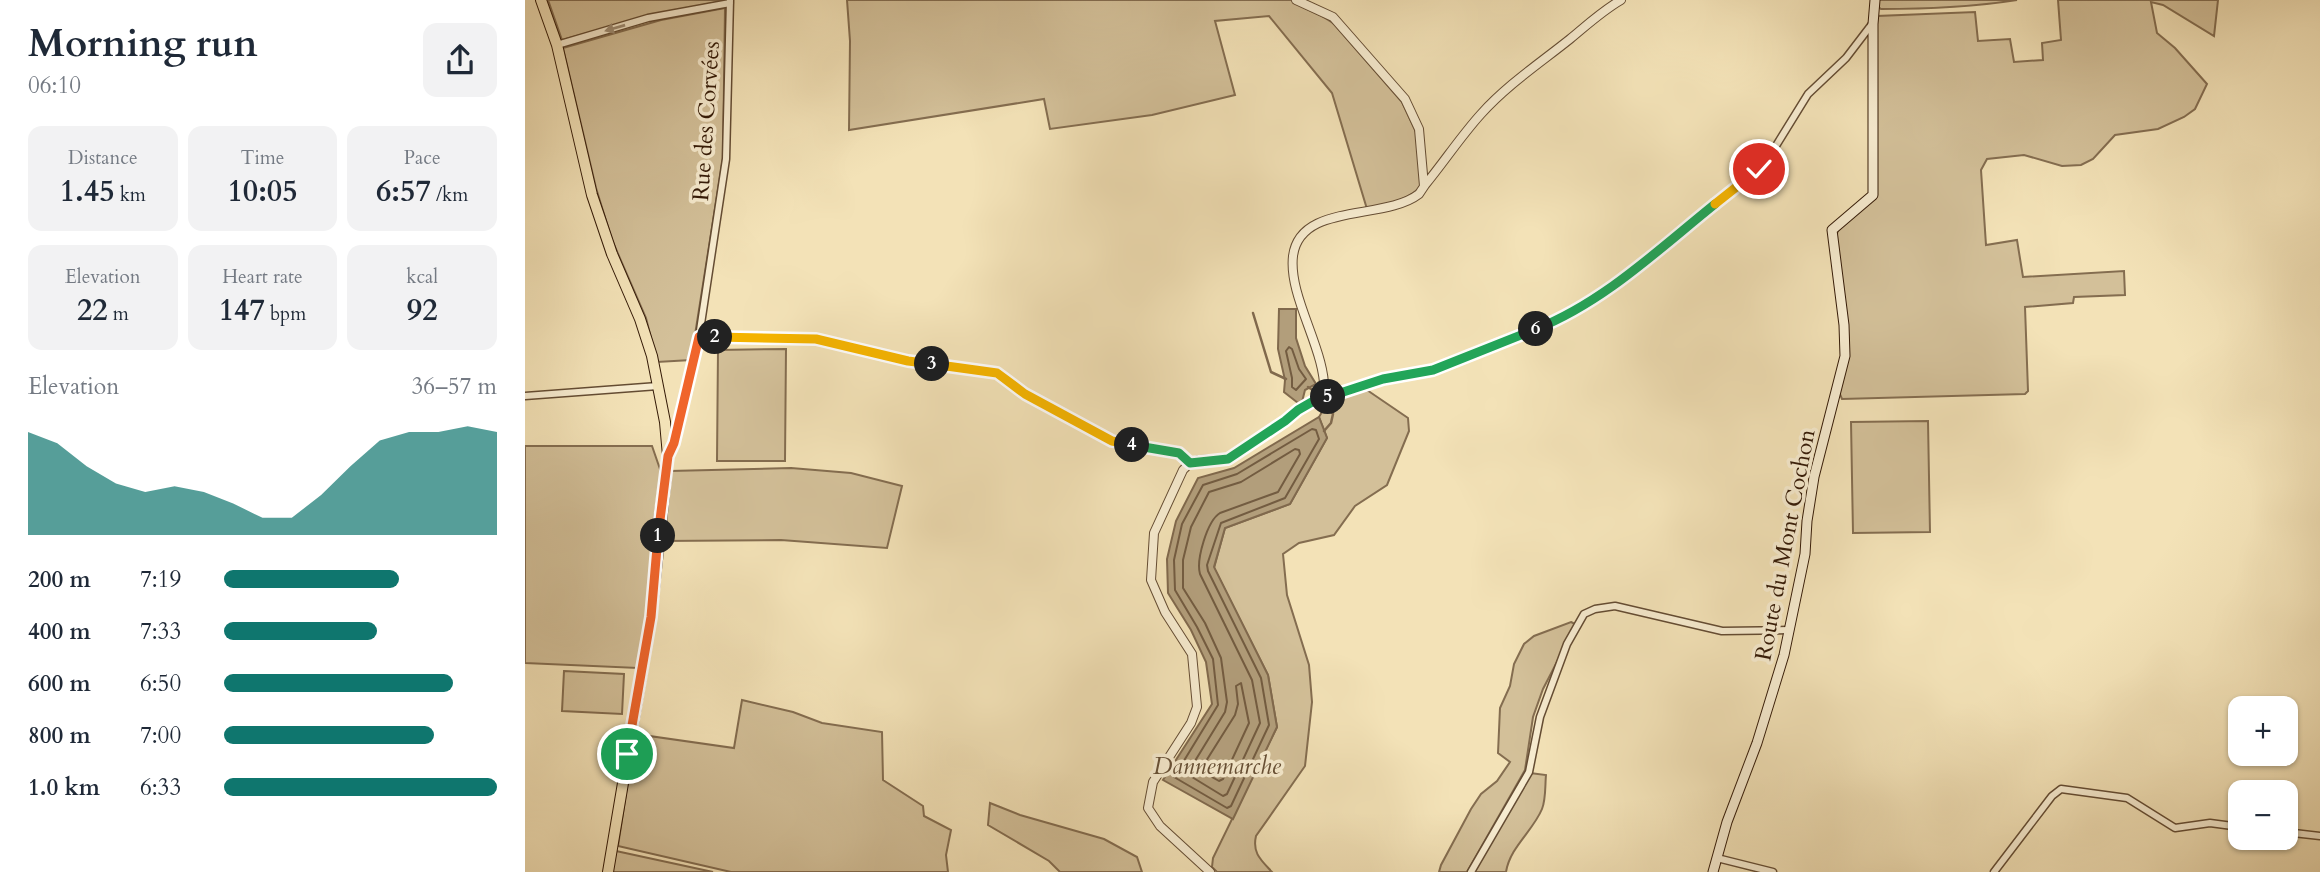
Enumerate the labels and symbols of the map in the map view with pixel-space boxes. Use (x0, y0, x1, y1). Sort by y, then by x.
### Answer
one-way arrow (605, 23, 626, 33)
street label: Rue des Corvées (685, 40, 727, 202)
pin (1729, 139, 1789, 199)
pin: 6 (1518, 312, 1553, 346)
pin: 2 (697, 320, 733, 354)
pin: 3 (915, 346, 949, 382)
pin: 5 (1311, 380, 1345, 414)
street label: Route du Mont Cochon (1747, 427, 1823, 663)
pin: 4 (1115, 428, 1149, 462)
pin: 1 (641, 518, 675, 554)
pin (597, 724, 657, 784)
water label: Dannemarche (1153, 750, 1282, 783)

